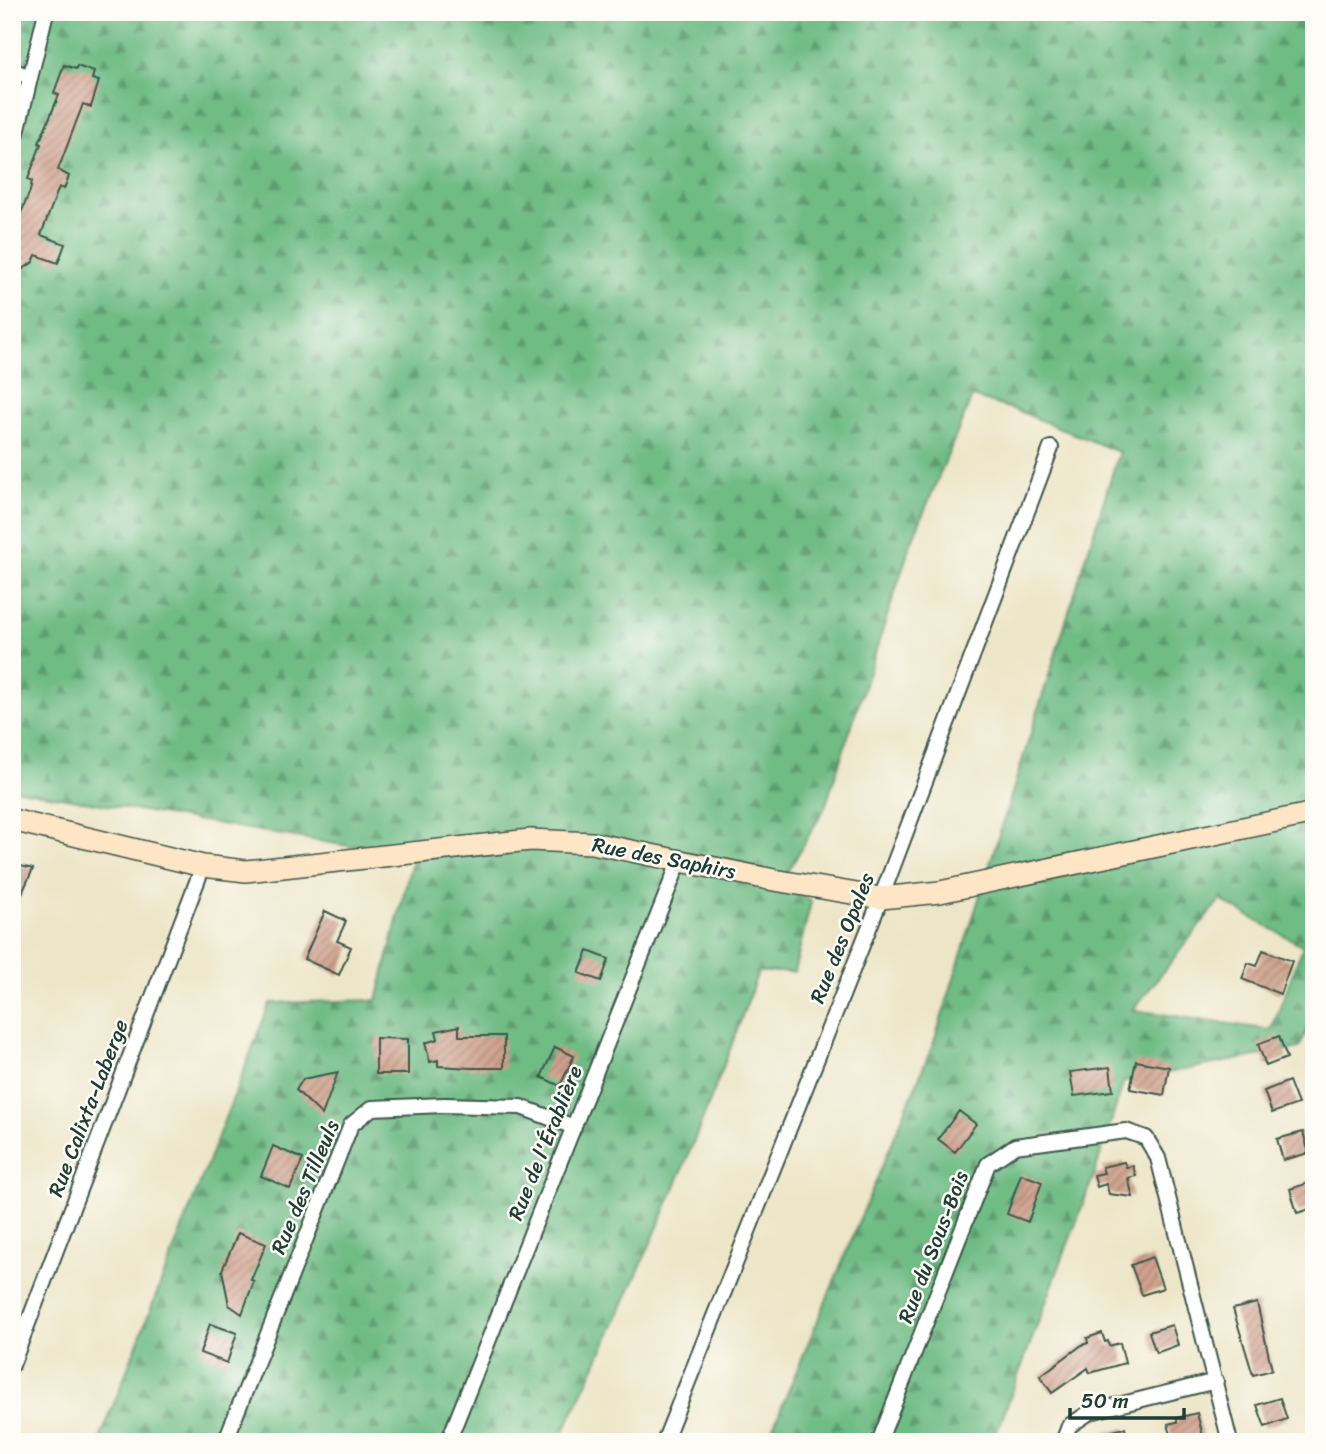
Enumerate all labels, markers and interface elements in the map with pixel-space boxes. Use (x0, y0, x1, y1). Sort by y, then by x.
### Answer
street label: Rue des Saphirs (589, 825, 739, 891)
street label: Rue des Opales (798, 866, 886, 1009)
street label: Rue Calixta-Laberge (37, 1013, 139, 1202)
street label: Rue de l'Érablière (497, 1060, 593, 1226)
street label: Rue des Tilleuls (260, 1114, 351, 1260)
street label: Rue du Sous-Bois (886, 1165, 980, 1329)
scale bar (1070, 1377, 1184, 1421)
text: 50 m (1081, 1382, 1129, 1420)

